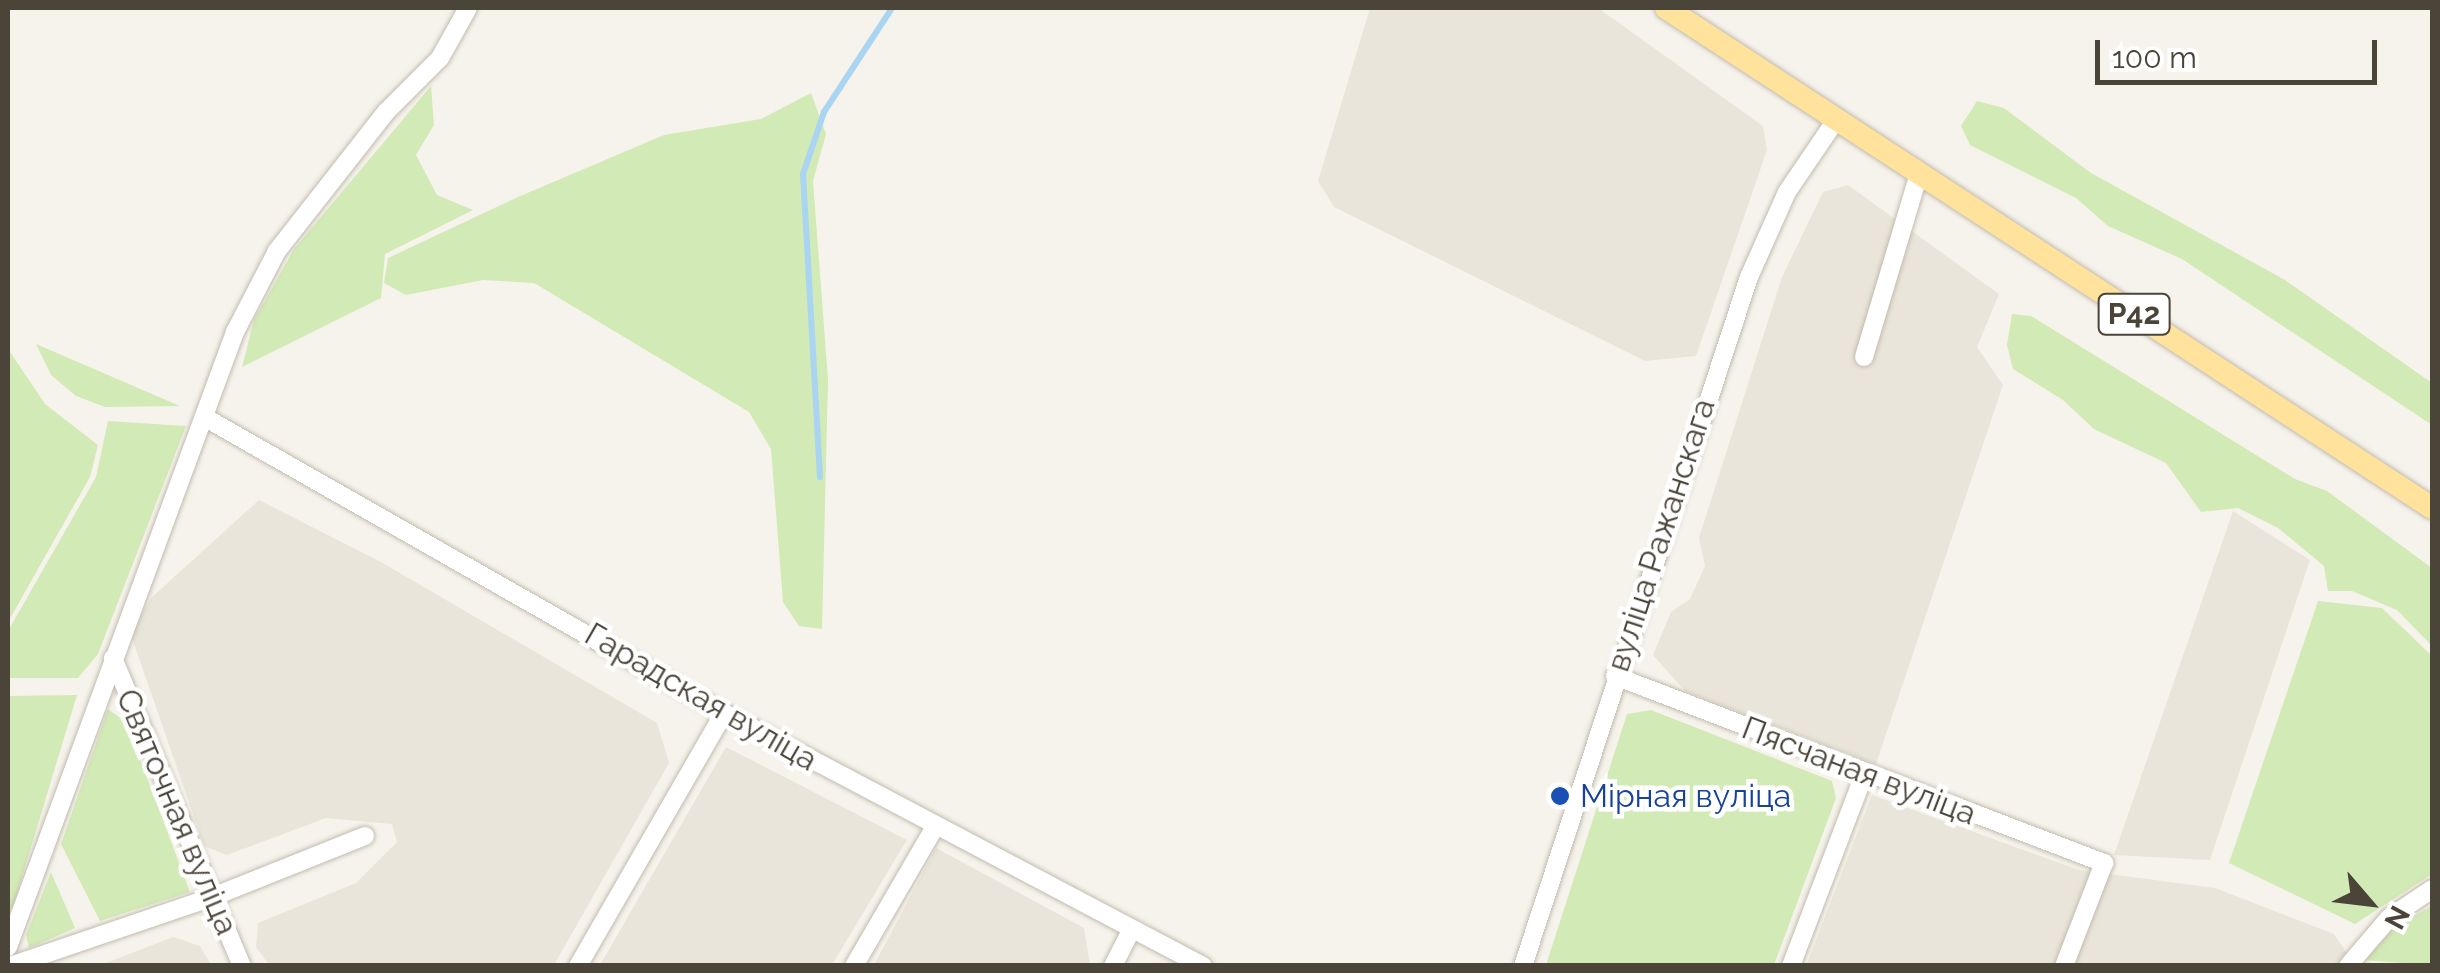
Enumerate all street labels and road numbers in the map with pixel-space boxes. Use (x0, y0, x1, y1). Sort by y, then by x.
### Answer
road number: Р42 (2096, 289, 2172, 339)
street label: вуліца Ражанскага (1599, 394, 1723, 676)
street label: Гарадская вуліца (578, 615, 824, 779)
street label: Святочная вуліца (108, 683, 246, 941)
street label: Пясчаная вуліца (1737, 709, 1981, 833)

